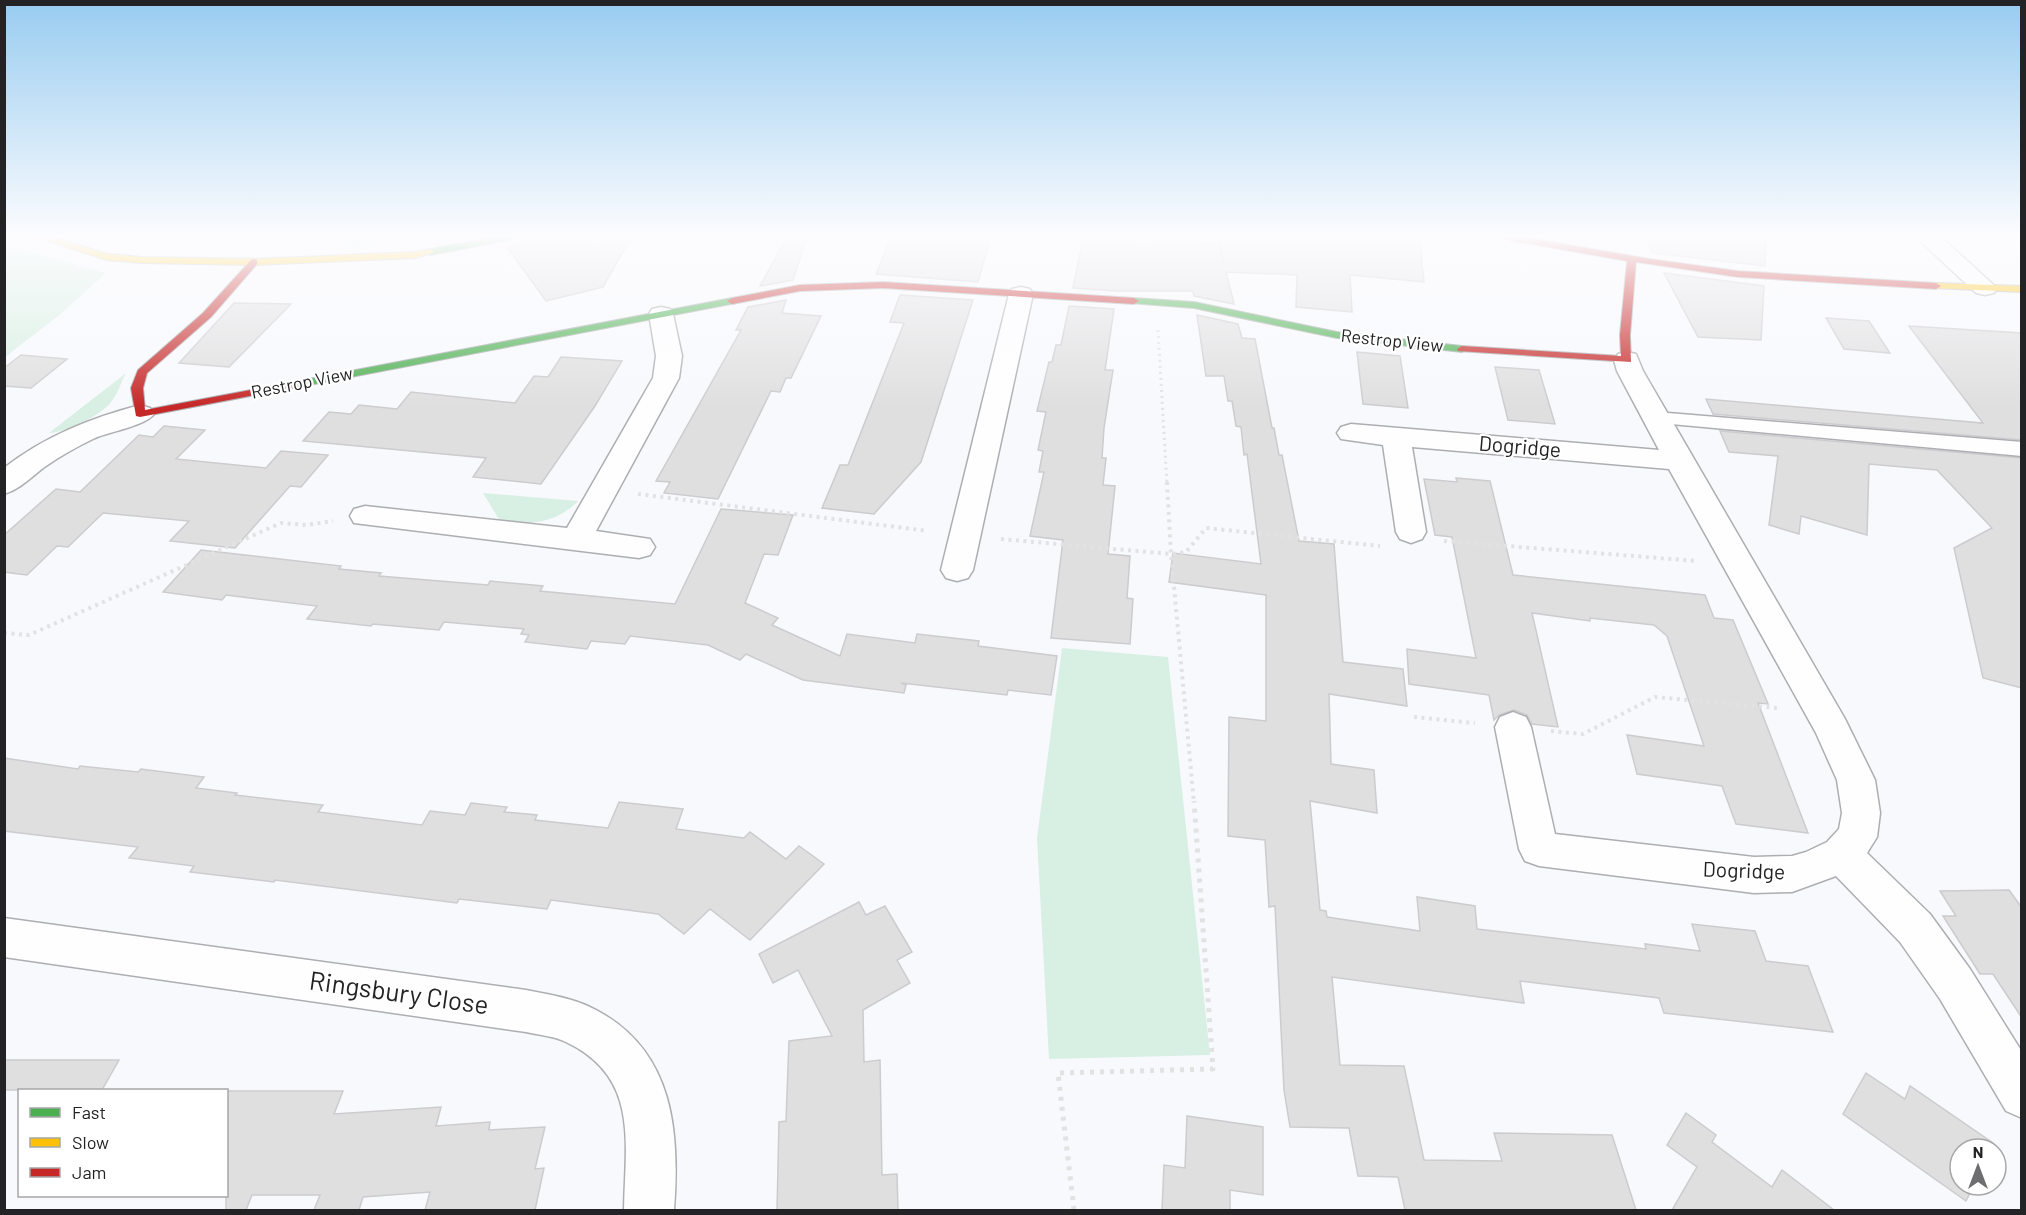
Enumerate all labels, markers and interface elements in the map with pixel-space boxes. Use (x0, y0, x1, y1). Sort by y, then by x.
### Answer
street label: Restrop View (1340, 324, 1444, 356)
street label: Restrop View (249, 361, 354, 403)
street label: Dogridge (1478, 429, 1562, 462)
street label: Dogridge (1702, 856, 1786, 883)
street label: Ringsbury Close (308, 964, 491, 1019)
legend (18, 1089, 228, 1197)
text: Fast (72, 1101, 106, 1123)
text: Slow (72, 1131, 109, 1153)
north arrow (1948, 1137, 2008, 1197)
text: N (1973, 1142, 1983, 1161)
text: Jam (72, 1161, 106, 1183)

